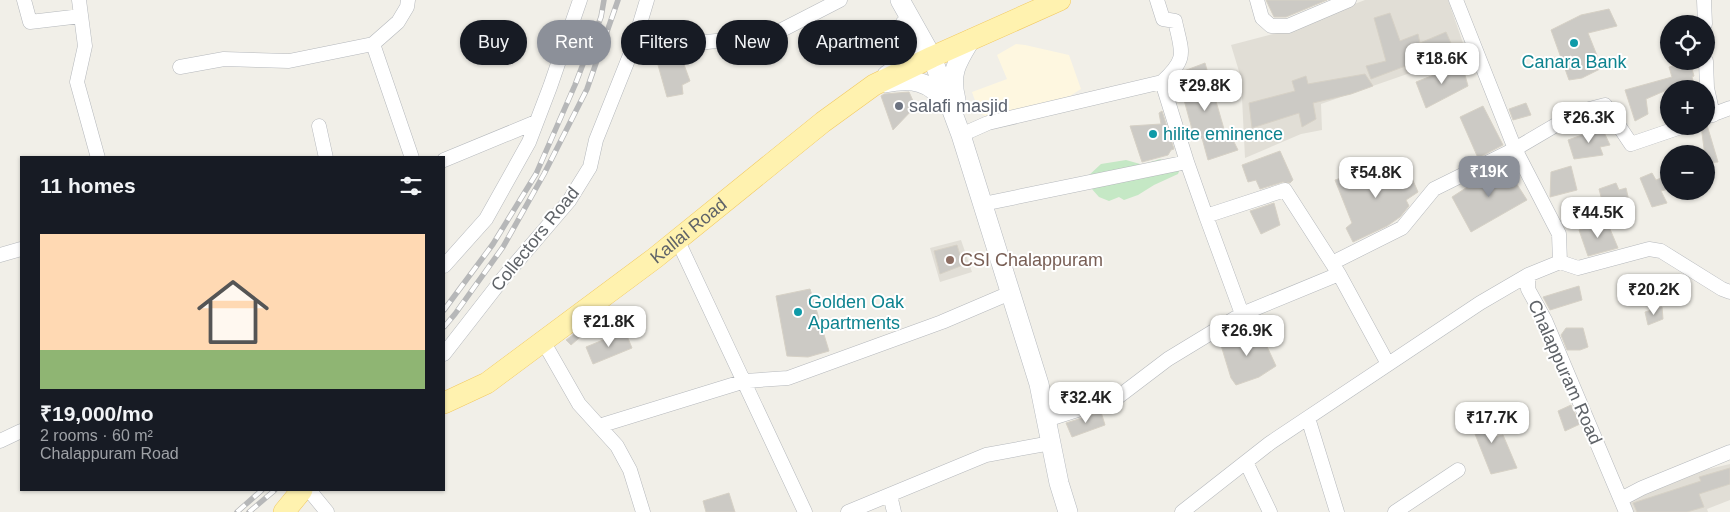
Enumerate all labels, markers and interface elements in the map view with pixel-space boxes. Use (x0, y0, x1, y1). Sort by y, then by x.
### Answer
map controls (1660, 15, 1715, 200)
button: locate (1660, 15, 1715, 70)
chip: Buy (460, 20, 527, 65)
chip: Rent (537, 20, 611, 65)
chip: Filters (621, 20, 706, 65)
chip: New (716, 20, 788, 65)
chip: Apartment (798, 20, 917, 65)
marker: Canara Bank (1568, 37, 1580, 49)
pin: ₹18.6K (1401, 42, 1483, 85)
text: ₹18.6K (1416, 50, 1468, 67)
place label: Canara Bank (1521, 52, 1628, 72)
pin: ₹29.8K (1164, 70, 1246, 112)
text: ₹29.8K (1179, 77, 1231, 94)
button: + (1660, 80, 1715, 135)
place label: salafi masjid (909, 96, 1008, 116)
marker: salafi masjid (893, 100, 905, 112)
pin: ₹26.3K (1548, 102, 1630, 144)
text: ₹26.3K (1563, 109, 1615, 126)
place label: hilite eminence (1163, 124, 1283, 144)
marker: hilite eminence (1147, 128, 1159, 140)
button: − (1660, 145, 1715, 200)
pin: ₹54.8K (1335, 156, 1417, 199)
pin: ₹19K (1459, 156, 1519, 198)
text: ₹19K (1470, 163, 1508, 180)
text: ₹54.8K (1350, 164, 1402, 181)
icon: filters (397, 172, 425, 200)
text: 11 homes (40, 174, 136, 197)
street label: Collectors Road (487, 183, 583, 295)
street label: Kallai Road (646, 194, 731, 268)
pin: ₹44.5K (1557, 196, 1639, 239)
text: ₹44.5K (1572, 204, 1624, 221)
place label: CSI Chalappuram (960, 250, 1103, 270)
marker: CSI Chalappuram (944, 254, 956, 266)
icon: home (188, 267, 278, 357)
pin: ₹20.2K (1613, 274, 1695, 316)
text: ₹20.2K (1628, 281, 1680, 298)
place label: Golden Oak Apartments (808, 292, 905, 333)
street label: Chalappuram Road (1524, 297, 1606, 447)
pin: ₹21.8K (568, 306, 650, 348)
marker: Golden Oak Apartments (792, 306, 804, 318)
text: ₹21.8K (583, 313, 635, 330)
pin: ₹26.9K (1206, 314, 1288, 357)
text: ₹26.9K (1221, 322, 1273, 339)
pin: ₹32.4K (1045, 382, 1127, 424)
text: ₹32.4K (1060, 389, 1112, 406)
text: ₹19,000/mo (40, 402, 154, 425)
pin: ₹17.7K (1451, 402, 1533, 444)
text: ₹17.7K (1466, 409, 1518, 426)
text: 2 rooms · 60 m² (40, 427, 153, 444)
text: Chalappuram Road (40, 445, 179, 462)

